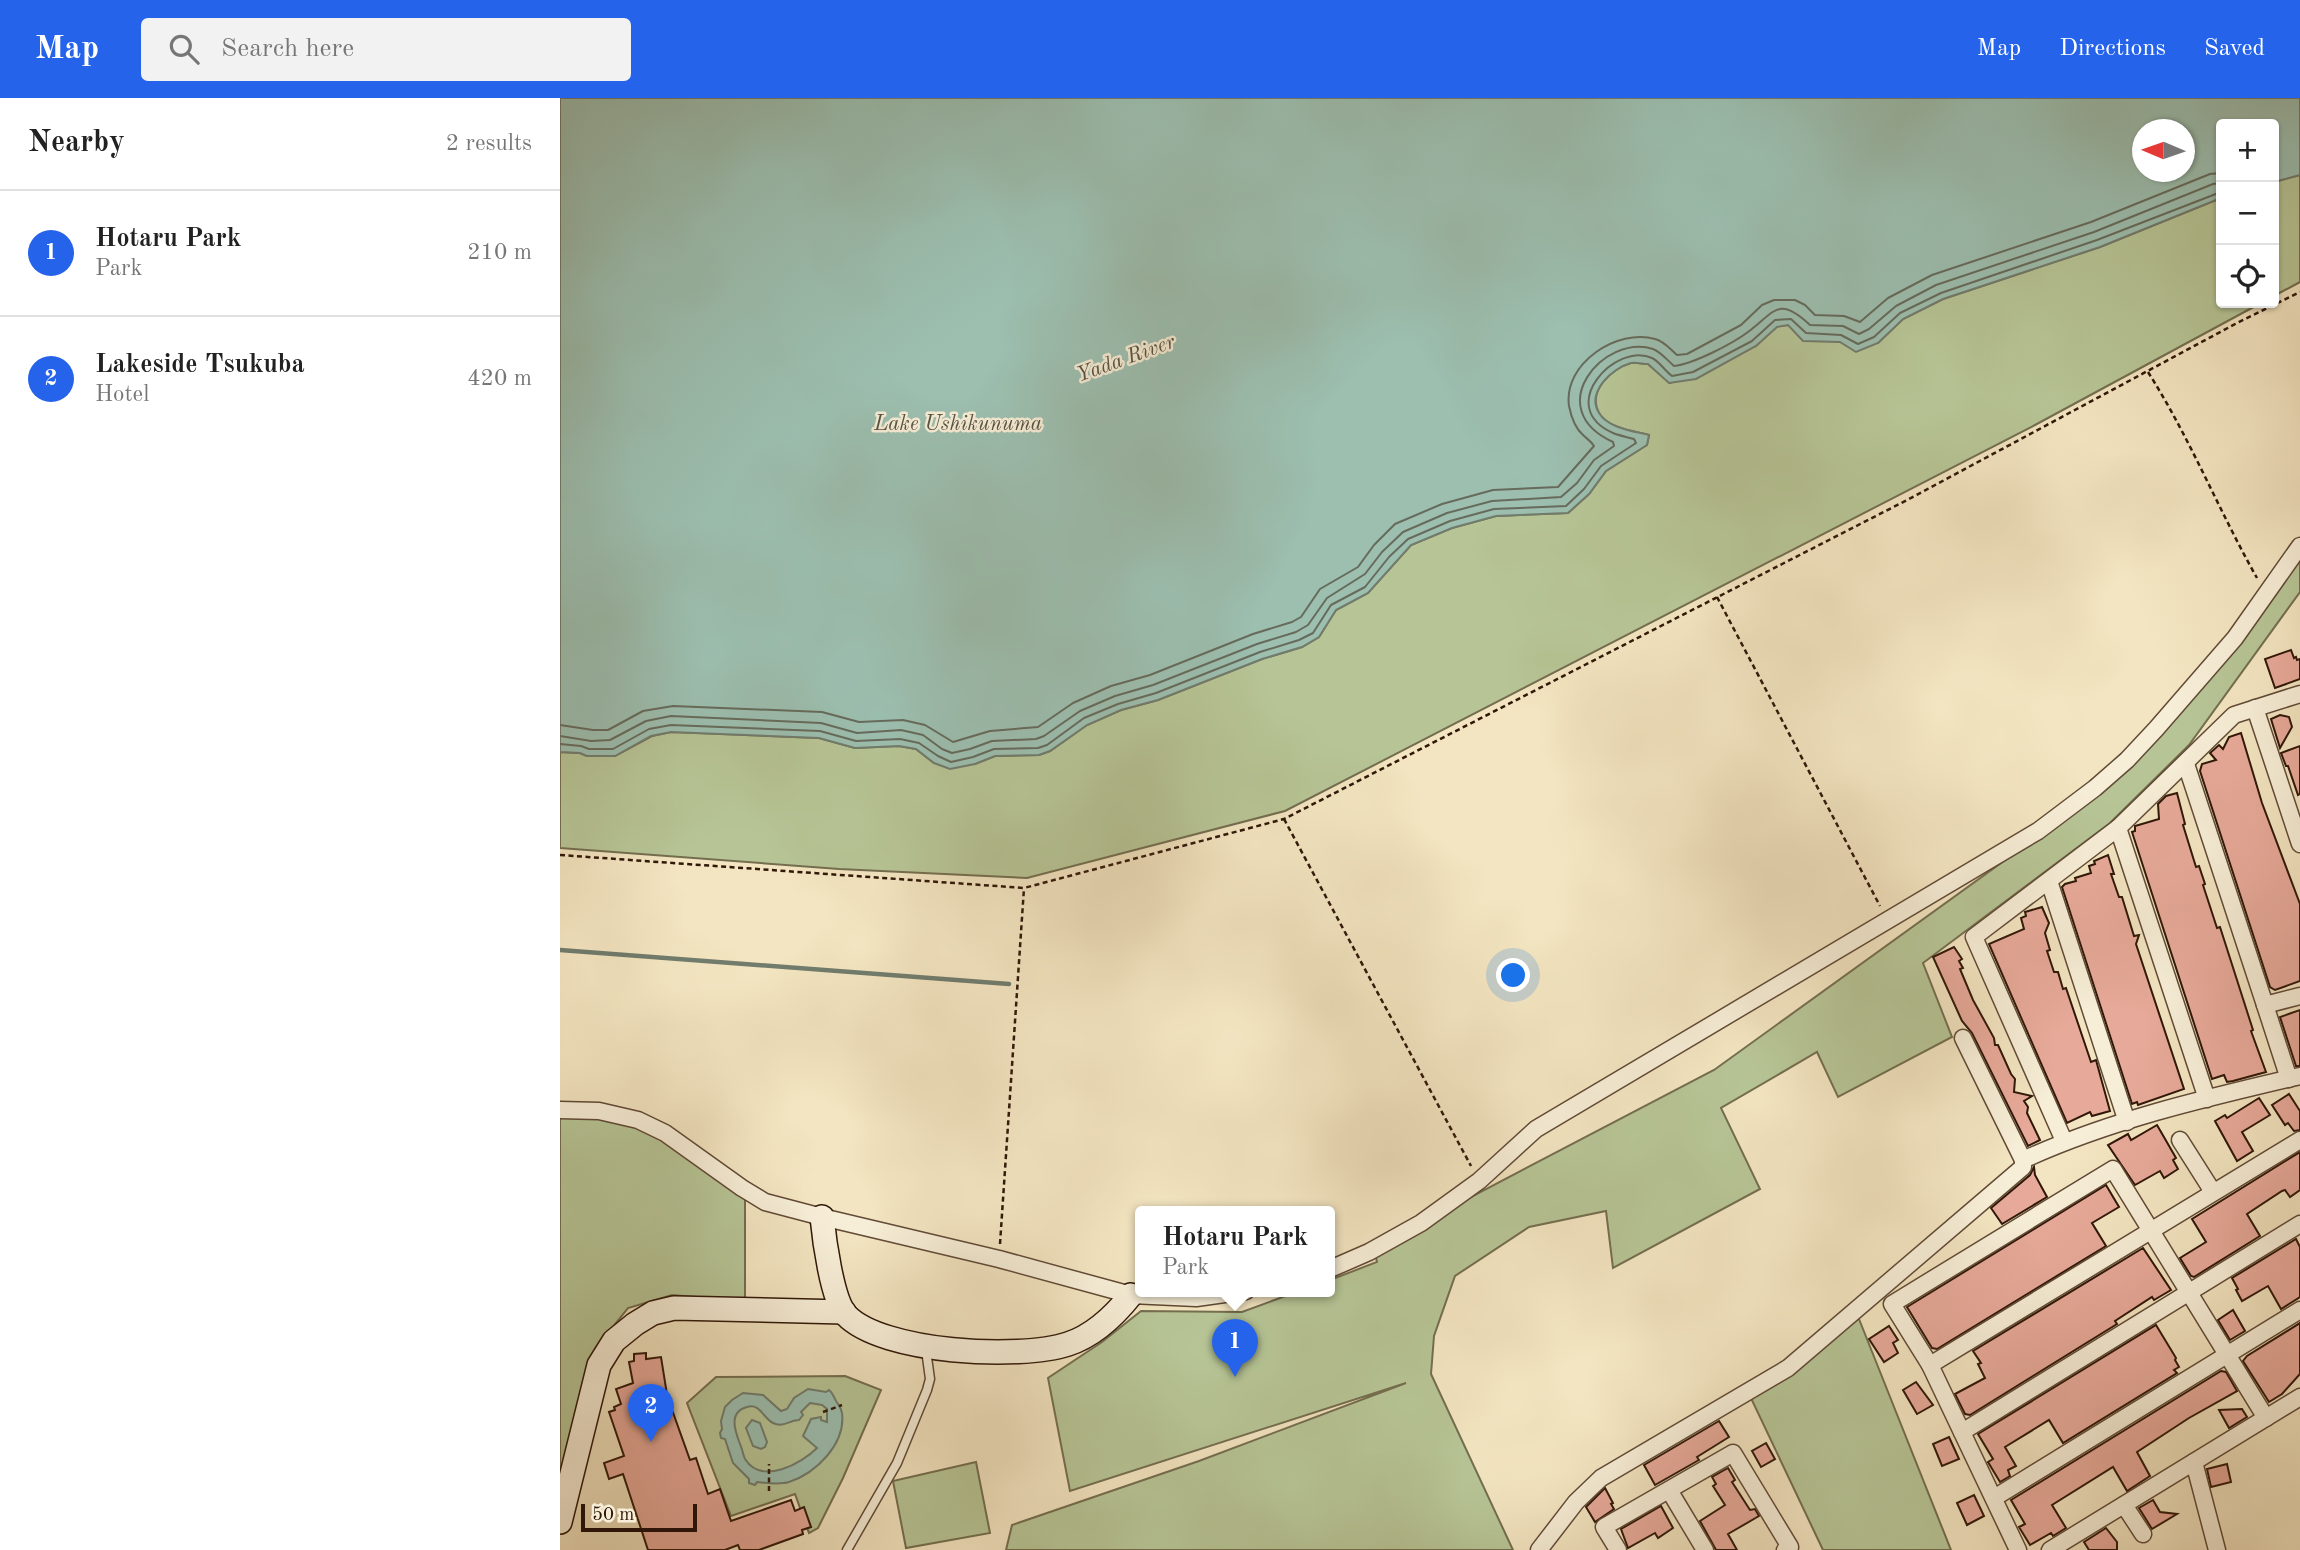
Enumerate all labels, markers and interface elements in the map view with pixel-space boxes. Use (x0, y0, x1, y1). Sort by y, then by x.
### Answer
search box (141, 18, 631, 81)
icon: search (165, 30, 203, 68)
text: Map (35, 33, 99, 66)
text: Search here (221, 36, 354, 62)
text: Map (1977, 37, 2021, 61)
text: Directions (2059, 37, 2166, 61)
text: Saved (2204, 37, 2265, 61)
north arrow (2132, 119, 2195, 182)
map controls (2216, 119, 2279, 308)
button: + (2216, 119, 2279, 182)
text: Nearby (28, 128, 125, 158)
text: 2 results (446, 132, 532, 155)
button: − (2216, 182, 2279, 245)
text: Hotaru Park (95, 226, 241, 252)
text: 1 (44, 241, 58, 264)
text: 210 m (467, 241, 532, 264)
button: locate (2216, 245, 2279, 308)
text: Park (95, 257, 142, 280)
water label: Yada River (1074, 331, 1179, 386)
text: Lakeside Tsukuba (95, 352, 305, 378)
text: 2 (44, 367, 58, 390)
text: 420 m (467, 367, 532, 390)
text: Hotel (95, 383, 149, 406)
water label: Lake Ushikunuma (873, 414, 1042, 435)
your location (1496, 958, 1530, 992)
popup (1135, 1206, 1335, 1297)
text: Hotaru Park (1162, 1225, 1308, 1251)
text: Park (1162, 1256, 1209, 1279)
pin: 1 (1212, 1319, 1258, 1377)
pin: 2 (628, 1384, 674, 1442)
scale bar (581, 1501, 696, 1533)
text: 50 m (592, 1506, 634, 1525)

